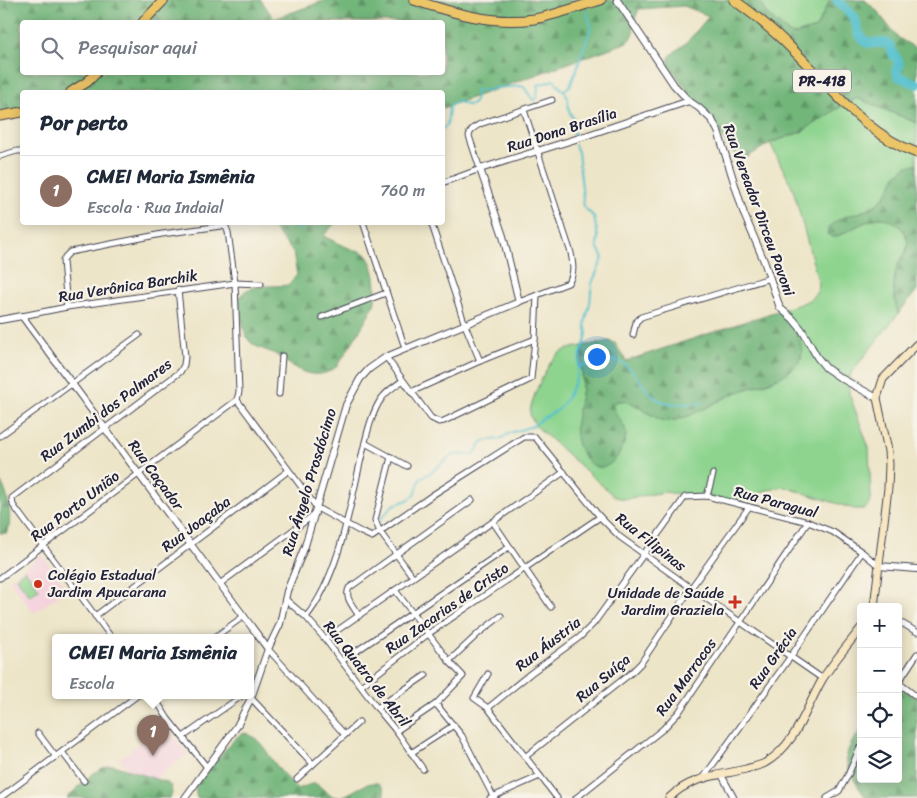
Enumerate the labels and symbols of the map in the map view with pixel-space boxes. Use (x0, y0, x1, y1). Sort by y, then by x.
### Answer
road number: PR-418 (793, 70, 851, 92)
street label: Rua Dona Brasília (504, 100, 621, 160)
street label: Rua Vereador Dirceu Pavoni (716, 120, 803, 300)
street label: Rua Verônica Barchik (57, 262, 200, 310)
your location (584, 344, 610, 370)
street label: Rua Zumbi dos Palmares (34, 351, 178, 468)
street label: Rua Ângelo Prosdócimo (274, 405, 344, 559)
street label: Rua Caçador (121, 434, 191, 517)
street label: Rua Porto União (25, 463, 126, 548)
street label: Rua Paragual (731, 478, 822, 526)
street label: Rua Joaçaba (156, 489, 237, 559)
street label: Rua Filipinas (610, 506, 692, 578)
street label: Rua Zacarias de Cristo (380, 555, 515, 661)
place label: Colégio Estadual Jardim Apucarana (47, 562, 167, 605)
marker: Colégio Estadual Jardim Apucarana (32, 578, 44, 590)
place label: Unidade de Saúde Jardim Graziela (608, 580, 724, 623)
marker: Unidade de Saúde Jardim Graziela (728, 595, 742, 609)
street label: Rua Áustria (509, 610, 587, 678)
street label: Rua Quatro de Abril (317, 615, 418, 734)
street label: Rua Grécia (742, 621, 804, 695)
street label: Rua Marrocos (649, 633, 723, 721)
street label: Rua Suíça (570, 647, 637, 709)
pin: 1 (137, 715, 169, 756)

